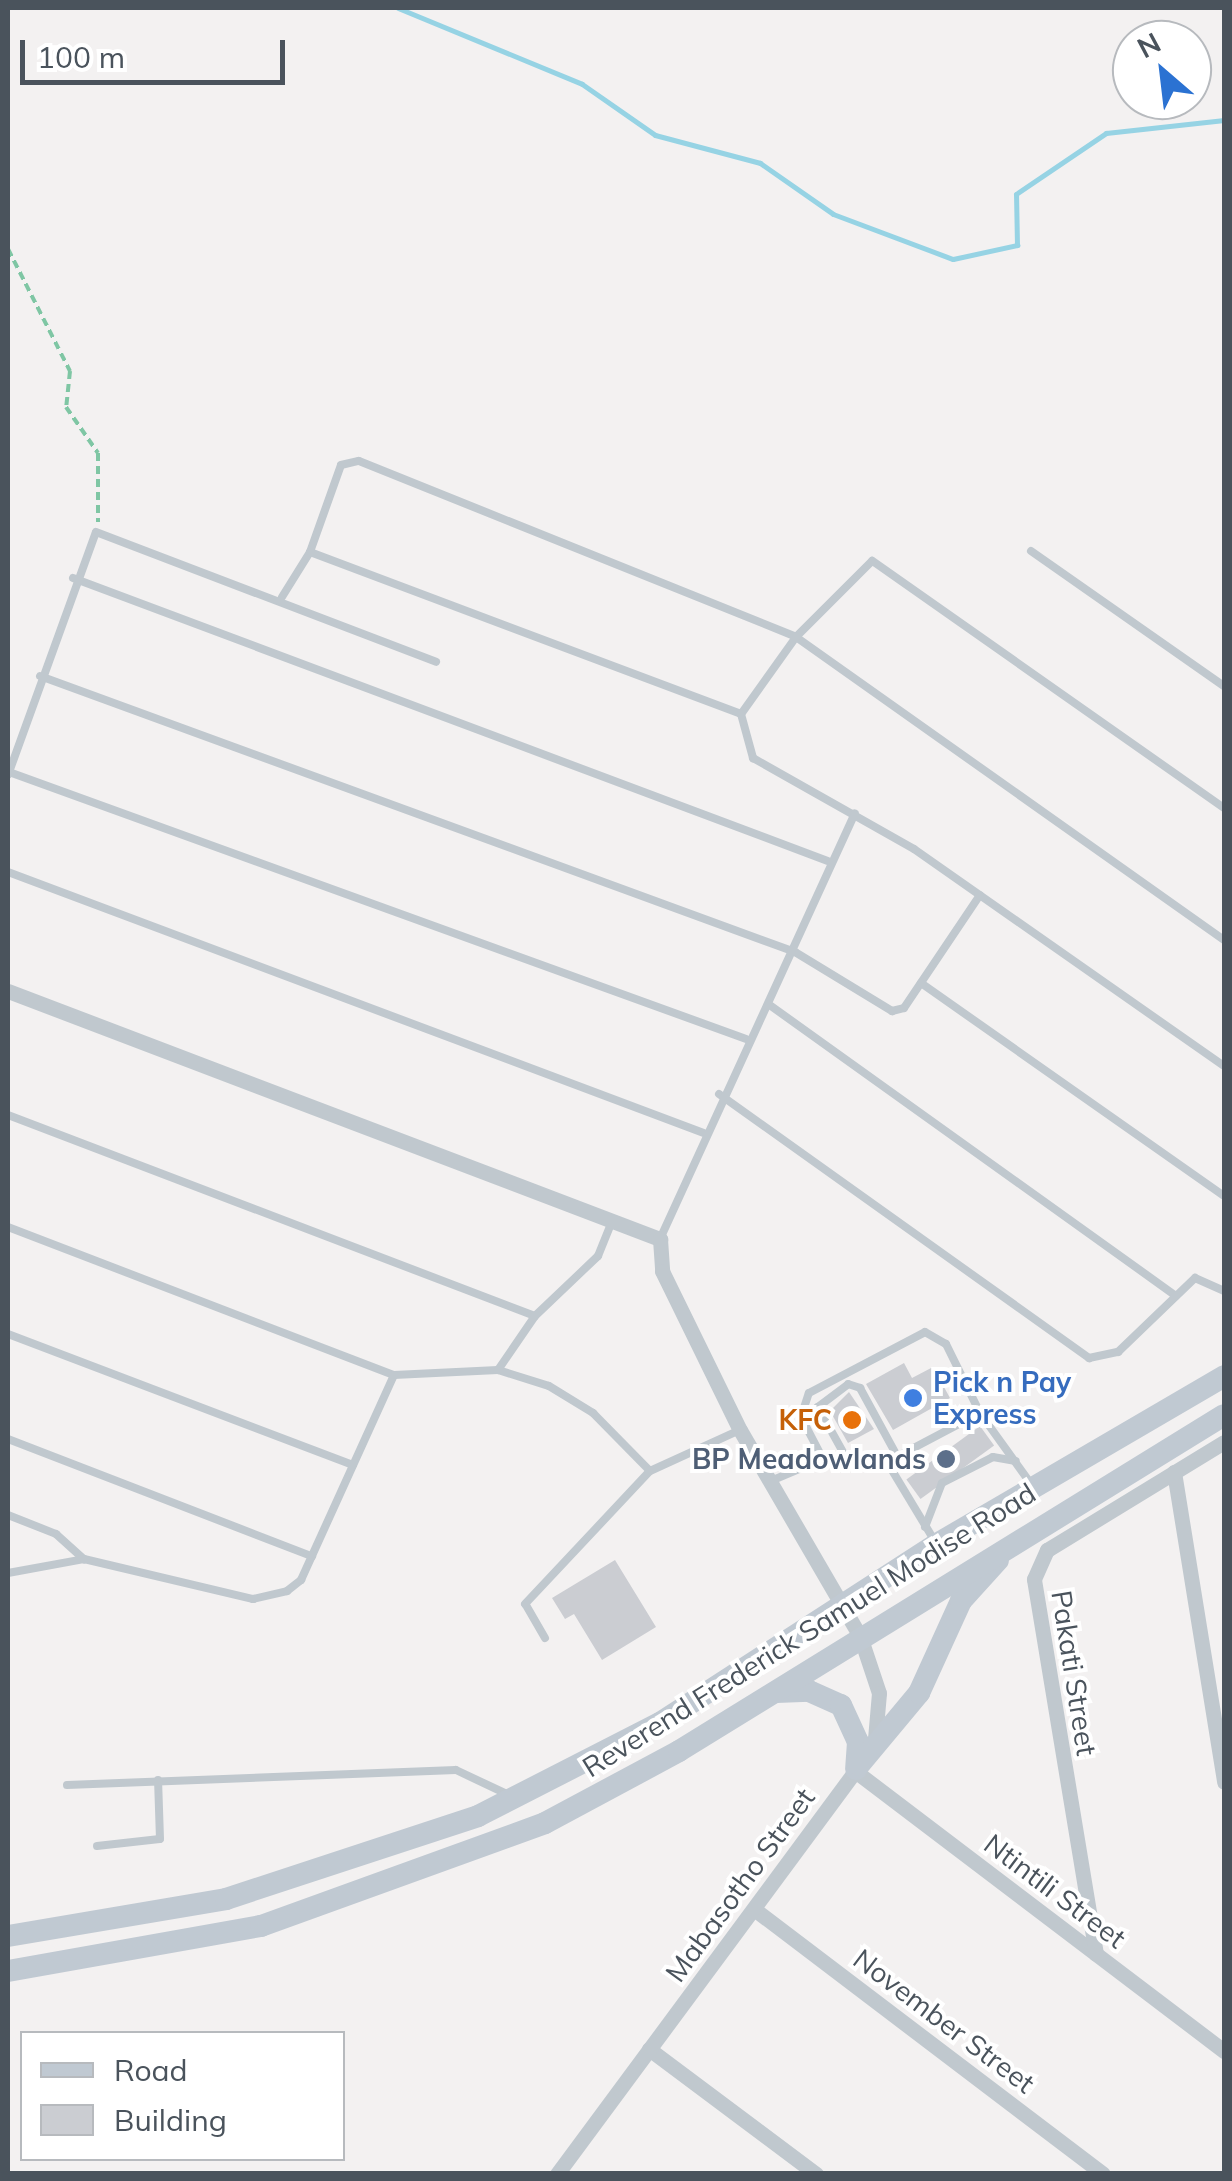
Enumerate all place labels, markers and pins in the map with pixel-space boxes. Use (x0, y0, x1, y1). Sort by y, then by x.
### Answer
place label: Pick n Pay Express (933, 1365, 1071, 1431)
marker: Pick n Pay Express (902, 1387, 924, 1409)
place label: KFC (779, 1403, 832, 1437)
marker: KFC (841, 1409, 863, 1431)
place label: BP Meadowlands (692, 1442, 926, 1476)
marker: BP Meadowlands (935, 1448, 957, 1470)

